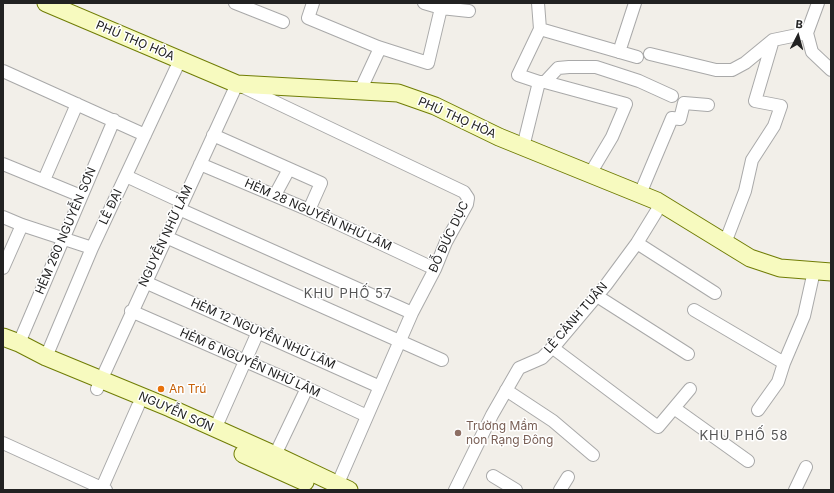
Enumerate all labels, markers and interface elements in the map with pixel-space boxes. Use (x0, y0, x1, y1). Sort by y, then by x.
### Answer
north arrow (778, 16, 818, 56)
text: B (795, 17, 804, 31)
street label: PHÚ THỌ HÒA (93, 18, 177, 64)
street label: PHÚ THỌ HÒA (416, 94, 498, 142)
street label: HẺM 260 NGUYỄN SƠN (33, 165, 99, 297)
street label: HẺM 28 NGUYỄN NHỮ LÃM (242, 176, 394, 254)
street label: NGUYỄN NHỮ LÃM (136, 183, 196, 289)
street label: LÊ ĐẠI (97, 187, 125, 227)
street label: ĐỖ ĐỨC DỤC (426, 199, 472, 275)
street label: LÊ CẢNH TUÂN (541, 280, 611, 356)
district label: KHU PHỐ 57 (304, 286, 392, 302)
street label: HẺM 12 NGUYỄN NHỮ LÃM (188, 296, 338, 372)
street label: HẺM 6 NGUYỄN NHỮ LÃM (178, 326, 322, 400)
place label: An Trú (169, 382, 206, 396)
marker: An Trú (156, 384, 166, 394)
street label: NGUYỄN SƠN (136, 389, 216, 435)
place label: Trường Mầm non Rạng Đông (466, 419, 553, 447)
marker: Trường Mầm non Rạng Đông (453, 428, 463, 438)
district label: KHU PHỐ 58 (699, 428, 789, 444)

